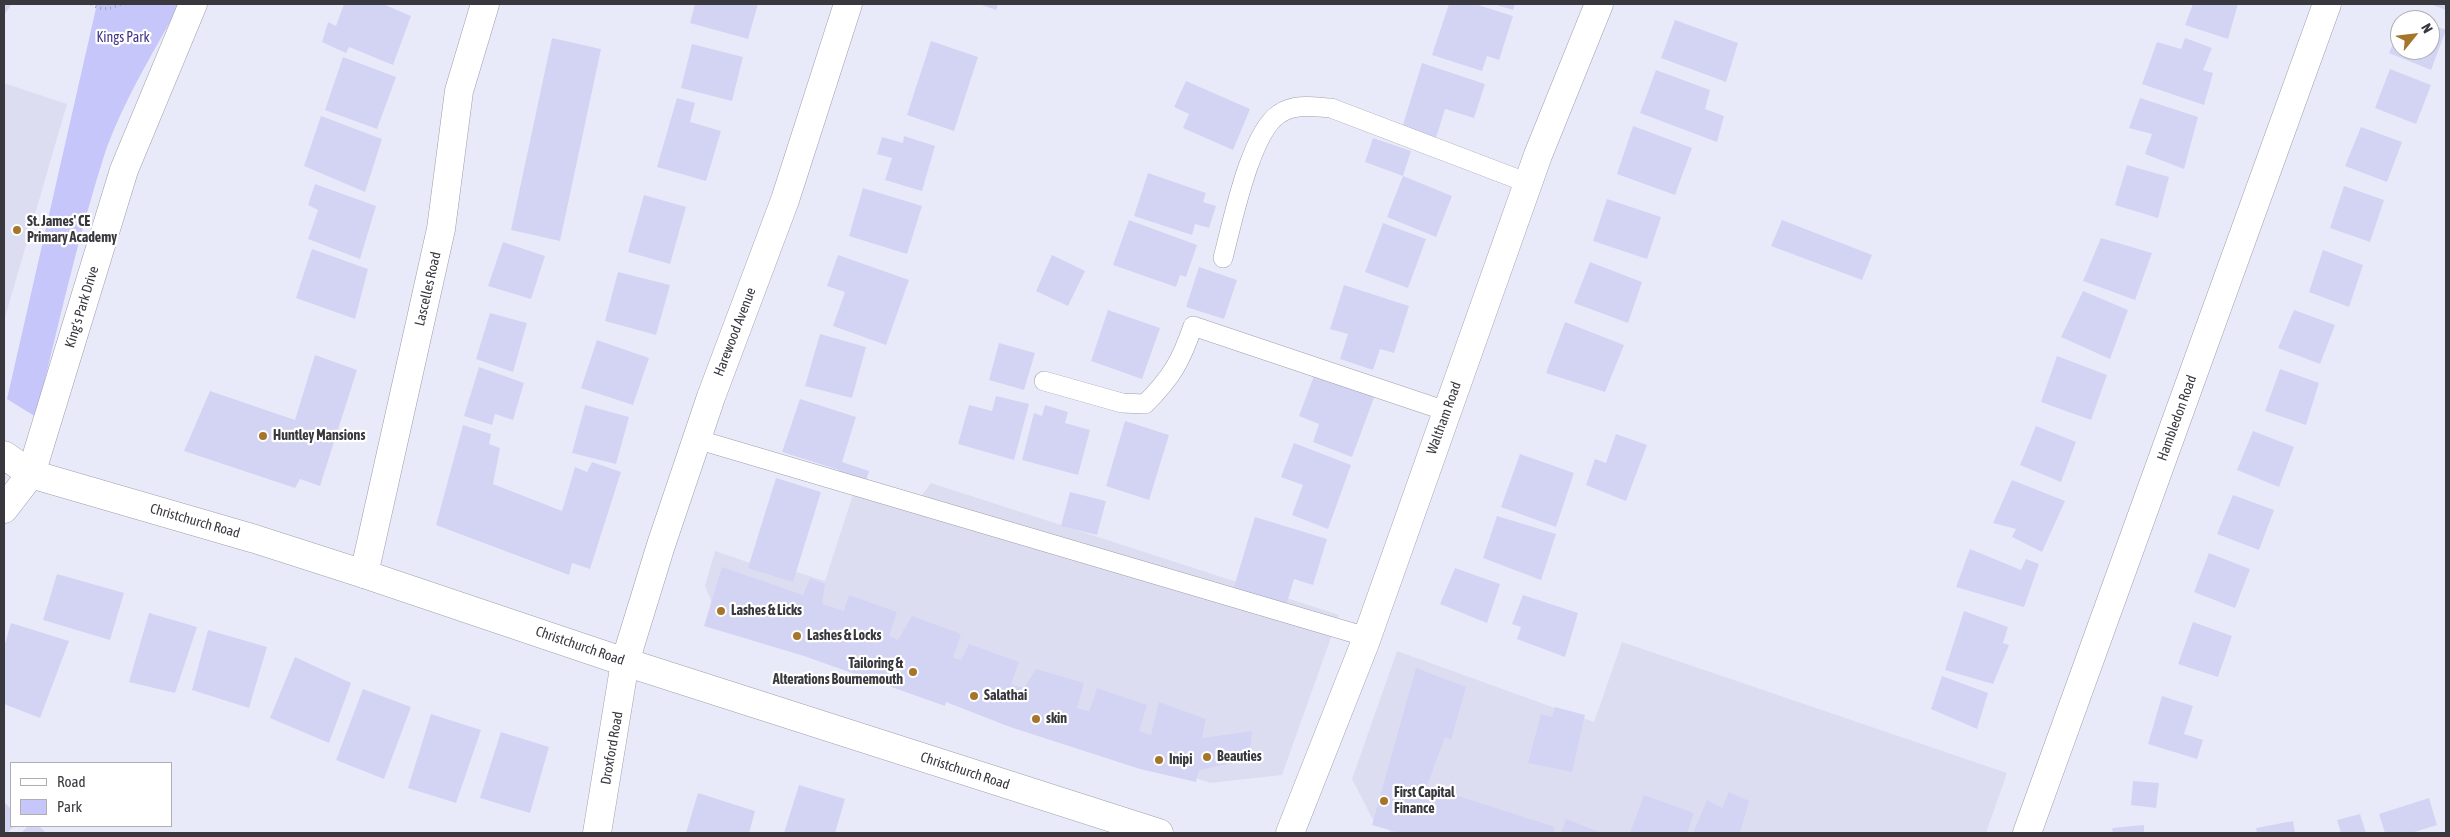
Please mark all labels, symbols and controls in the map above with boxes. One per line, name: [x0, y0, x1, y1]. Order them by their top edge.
north arrow: [2390, 10, 2440, 60]
text: N: [2418, 21, 2436, 36]
park label: Kings Park: [96, 30, 150, 46]
place label: St. James' CE Primary Academy: [27, 214, 117, 246]
marker: St. James' CE Primary Academy: [11, 224, 23, 236]
street label: Lascelles Road: [411, 250, 445, 328]
street label: King's Park Drive: [62, 264, 102, 350]
street label: Harewood Avenue: [710, 285, 760, 379]
street label: Hambledon Road: [2154, 373, 2200, 463]
street label: Waltham Road: [1423, 379, 1465, 457]
place label: Huntley Mansions: [273, 428, 365, 444]
marker: Huntley Mansions: [257, 430, 269, 442]
street label: Christchurch Road: [148, 500, 242, 542]
place label: Lashes & Licks: [731, 603, 802, 619]
marker: Lashes & Licks: [715, 605, 727, 617]
street label: Christchurch Road: [533, 623, 627, 669]
place label: Lashes & Locks: [807, 628, 881, 644]
marker: Lashes & Locks: [791, 630, 803, 642]
place label: Tailoring & Alterations Bournemouth: [773, 656, 903, 689]
marker: Tailoring & Alterations Bournemouth: [907, 666, 919, 678]
place label: Salathai: [984, 688, 1027, 704]
marker: Salathai: [968, 690, 980, 702]
street label: Droxford Road: [597, 710, 627, 786]
place label: skin: [1046, 711, 1067, 727]
marker: skin: [1030, 713, 1042, 725]
street label: Christchurch Road: [918, 749, 1012, 793]
place label: Beauties: [1217, 749, 1262, 765]
marker: Beauties: [1201, 751, 1213, 763]
place label: Inipi: [1169, 752, 1192, 768]
marker: Inipi: [1153, 754, 1165, 766]
legend: [10, 762, 172, 827]
text: Road: [57, 773, 86, 790]
place label: First Capital Finance: [1394, 785, 1455, 818]
marker: First Capital Finance: [1378, 795, 1390, 807]
text: Park: [57, 798, 82, 815]

